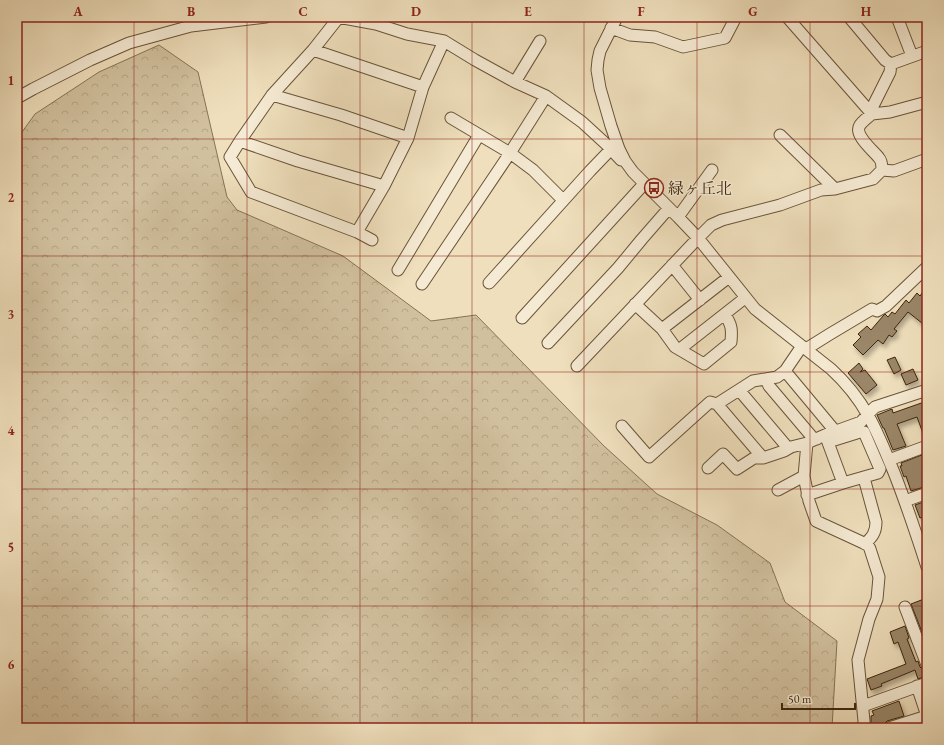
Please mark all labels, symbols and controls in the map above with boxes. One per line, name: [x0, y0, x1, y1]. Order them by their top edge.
text: A: [72, 3, 83, 20]
text: B: [187, 3, 195, 20]
text: C: [298, 3, 308, 20]
text: D: [411, 3, 421, 20]
text: E: [524, 3, 532, 20]
text: F: [637, 3, 645, 20]
text: G: [748, 3, 758, 20]
text: H: [861, 3, 872, 20]
text: 1: [8, 72, 15, 89]
bus stop icon: 緑ヶ丘北: [643, 177, 665, 199]
place label: 緑ヶ丘北: [668, 178, 732, 199]
text: 2: [8, 189, 15, 206]
text: 3: [8, 306, 15, 323]
text: 4: [8, 422, 15, 439]
text: 5: [8, 539, 14, 556]
text: 6: [8, 656, 15, 673]
scale bar: [782, 685, 855, 711]
text: 50 m: [788, 691, 812, 707]

